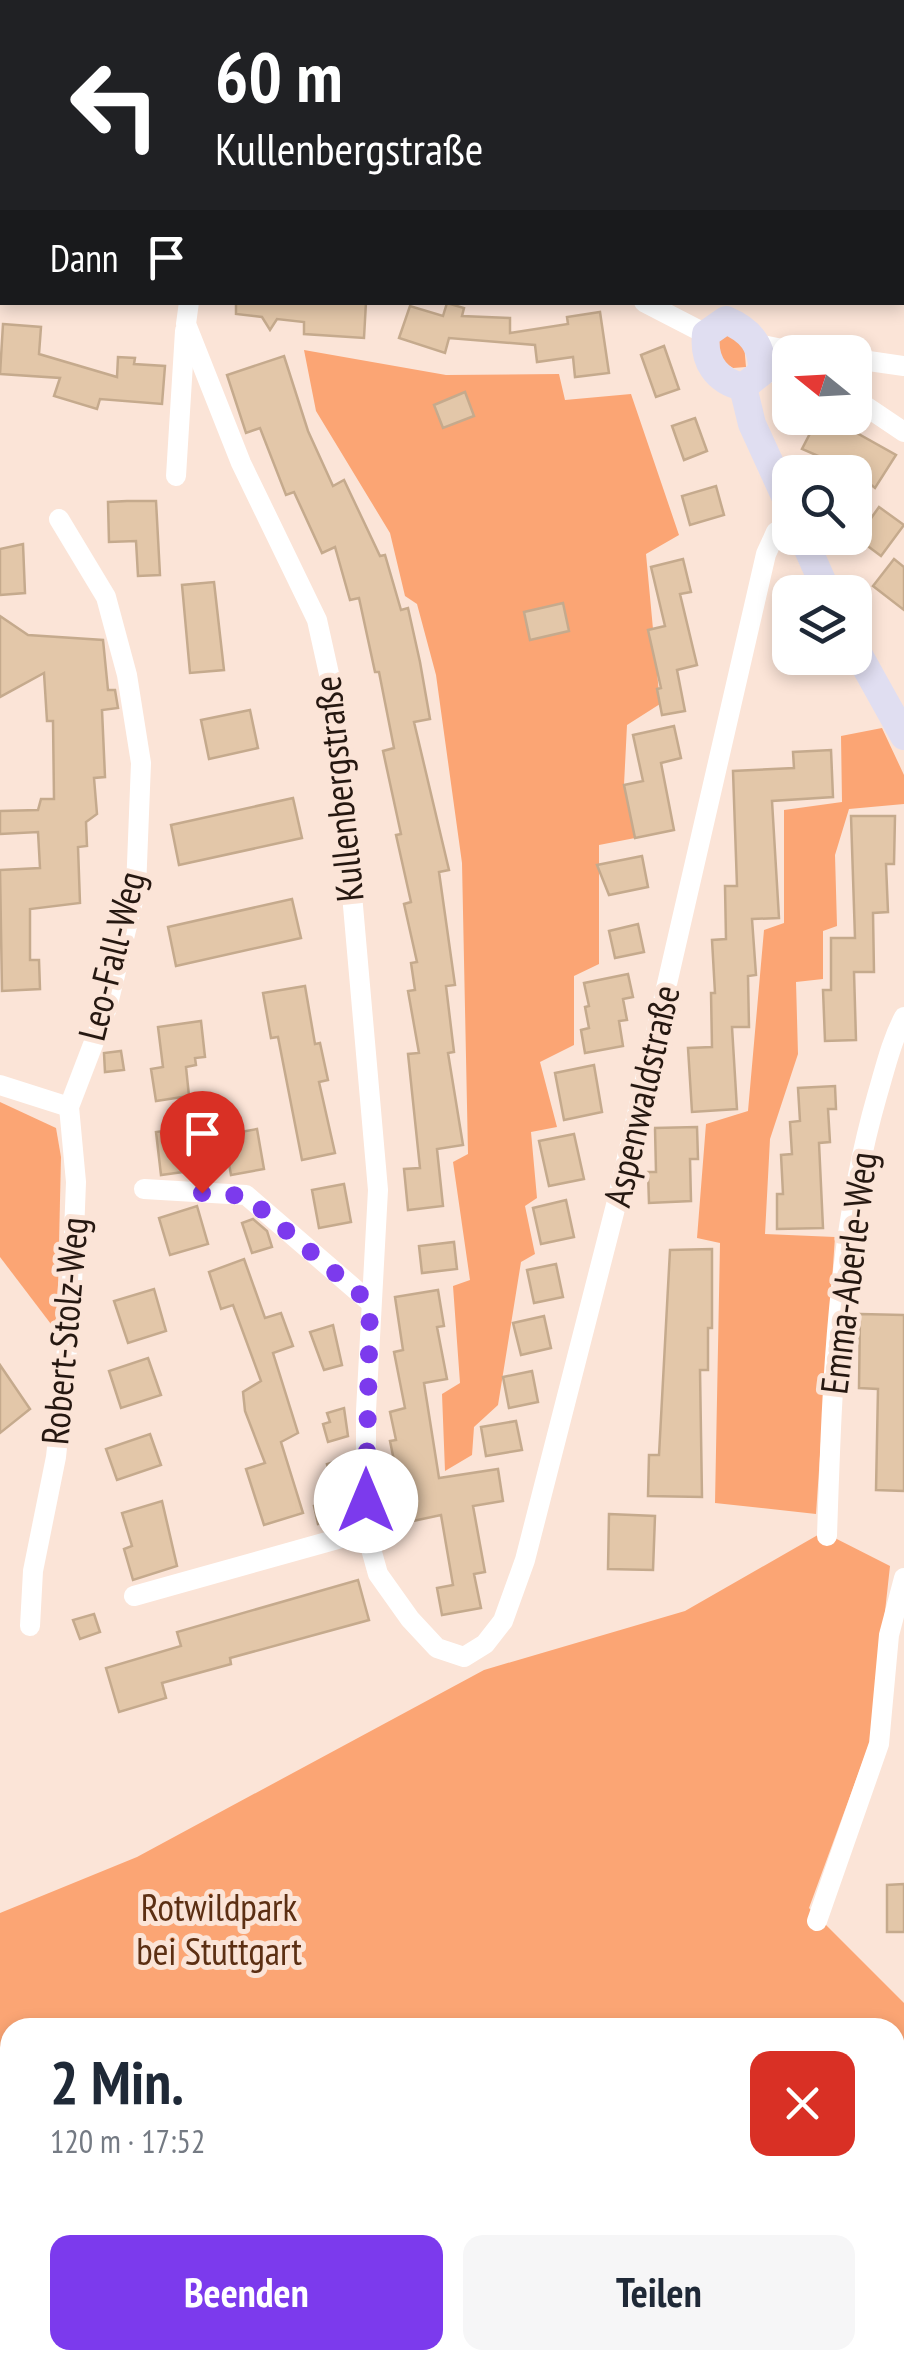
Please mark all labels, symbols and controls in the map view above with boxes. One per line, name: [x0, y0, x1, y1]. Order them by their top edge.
text: 60 m: [215, 31, 343, 121]
icon: left: [50, 40, 180, 170]
text: Kullenbergstraße: [215, 119, 483, 177]
icon: arrive: [139, 230, 194, 285]
text: Dann: [50, 233, 119, 282]
north arrow: [772, 335, 872, 435]
map controls: [772, 335, 872, 675]
button: search: [772, 455, 872, 555]
button: layers: [772, 575, 872, 675]
street label: Kullenbergstraße: [301, 674, 374, 904]
street label: Leo-Fall-Weg: [66, 866, 155, 1045]
street label: Aspenwaldstraße: [591, 980, 690, 1211]
pin: [160, 1091, 245, 1194]
icon: arrive: [175, 1106, 230, 1161]
street label: Emma-Aberle-Weg: [808, 1149, 887, 1397]
street label: Robert-Stolz-Weg: [29, 1215, 98, 1447]
position arrow: [314, 1449, 418, 1553]
park label: Rotwildpark bei Stuttgart: [136, 1882, 302, 1975]
text: 2 Min.: [50, 2043, 184, 2121]
button: close: [750, 2051, 855, 2156]
text: 120 m · 17:52: [50, 2120, 205, 2162]
button: Beenden: [50, 2235, 443, 2350]
button: Teilen: [463, 2235, 855, 2350]

